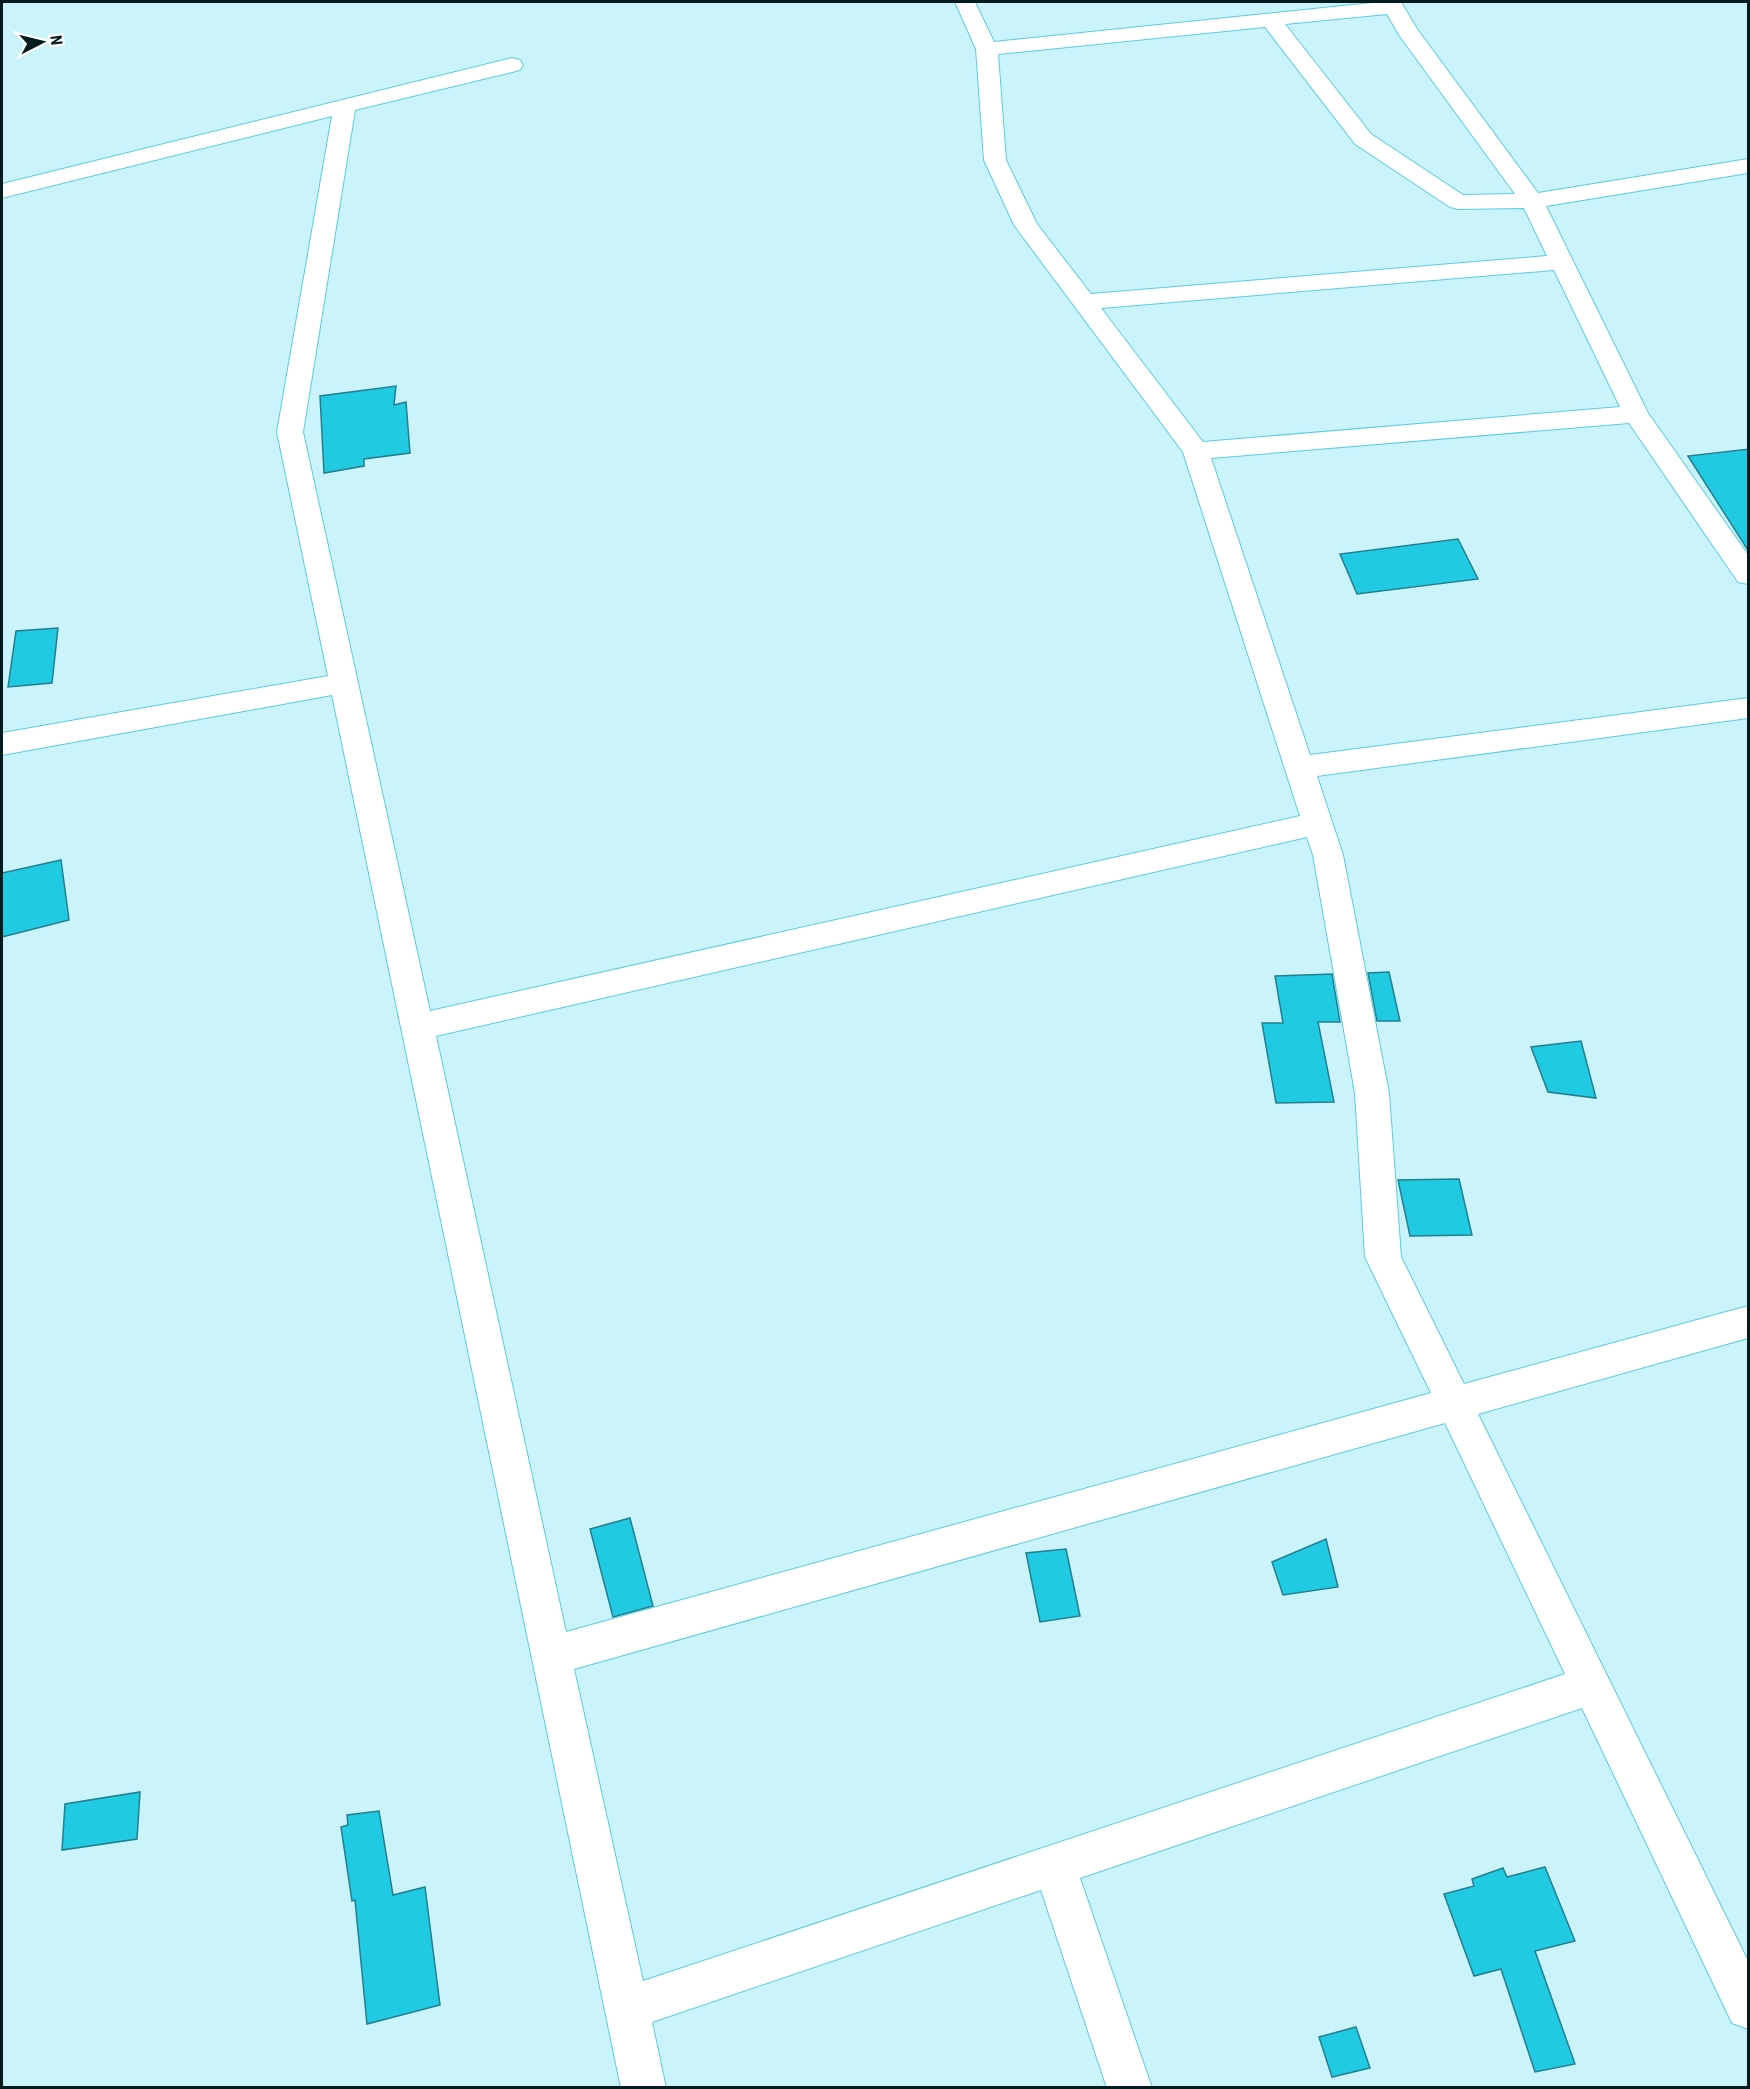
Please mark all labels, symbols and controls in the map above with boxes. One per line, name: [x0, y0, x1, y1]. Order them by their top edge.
north arrow: [12, 12, 72, 72]
text: N: [46, 34, 66, 46]

